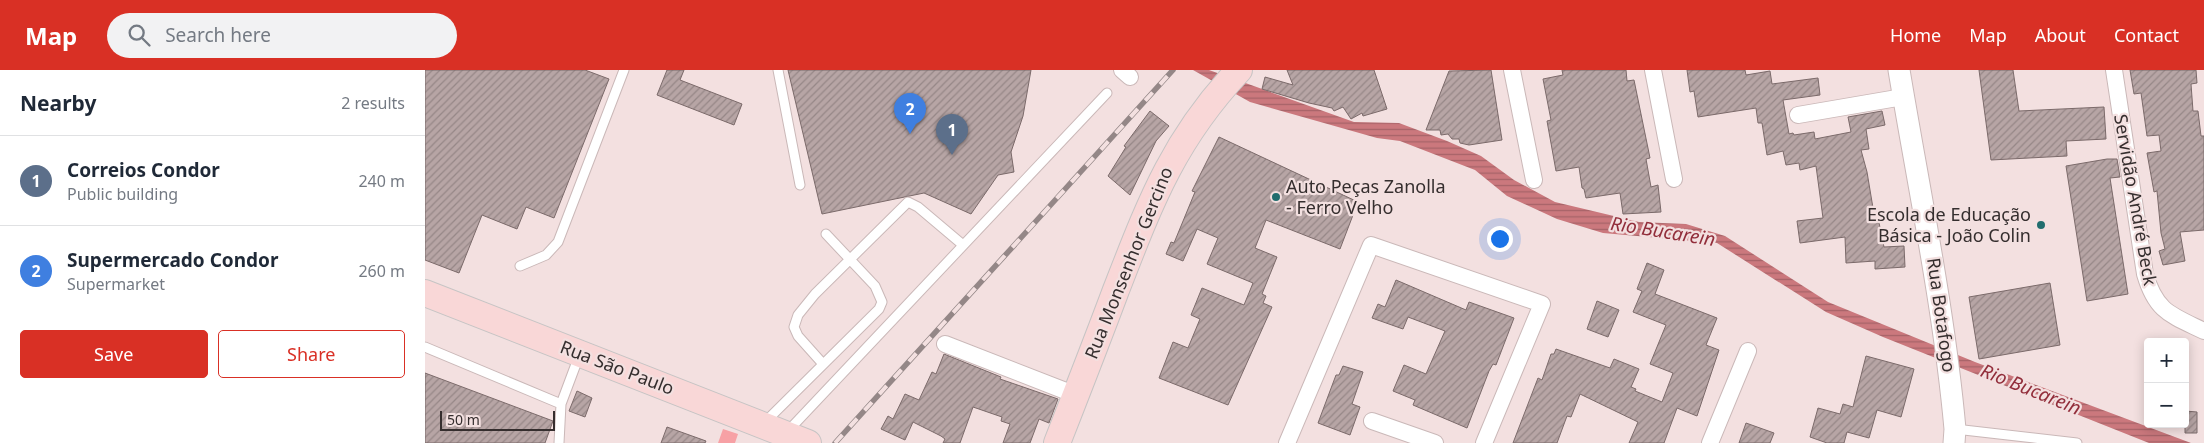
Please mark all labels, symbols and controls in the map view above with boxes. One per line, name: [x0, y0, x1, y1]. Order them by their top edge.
search box: [107, 13, 457, 58]
text: Map: [25, 19, 77, 52]
icon: search: [125, 21, 153, 49]
text: Search here: [165, 22, 271, 48]
text: Home: [1890, 23, 1941, 47]
text: Map: [1969, 23, 2007, 47]
text: About: [2035, 23, 2086, 47]
text: Contact: [2114, 23, 2179, 47]
text: Nearby: [20, 89, 96, 117]
text: 2 results: [341, 92, 405, 114]
pin: 2: [894, 93, 926, 134]
street label: Servidão André Beck: [2109, 112, 2163, 288]
pin: 1: [936, 114, 968, 155]
text: Correios Condor: [67, 157, 220, 183]
street label: Rua Monsenhor Gercino: [1079, 163, 1178, 362]
text: 1: [31, 170, 41, 192]
text: 240 m: [358, 170, 405, 192]
place label: Auto Peças Zanolla - Ferro Velho: [1286, 174, 1446, 219]
text: Public building: [67, 183, 178, 205]
marker: Auto Peças Zanolla - Ferro Velho: [1270, 191, 1282, 203]
place label: Escola de Educação Básica - João Colin: [1867, 202, 2031, 247]
water label: Rio Bucarein: [1609, 210, 1717, 252]
marker: Escola de Educação Básica - João Colin: [2035, 219, 2047, 231]
your location: [1487, 226, 1513, 252]
text: Supermercado Condor: [67, 247, 278, 273]
street label: Rua Botafogo: [1922, 256, 1962, 374]
text: 2: [31, 260, 41, 282]
text: 260 m: [358, 260, 405, 282]
text: Supermarket: [67, 273, 165, 295]
button: Save: [20, 330, 208, 378]
button: Share: [218, 330, 405, 378]
street label: Rua São Paulo: [557, 334, 678, 400]
map controls: [2144, 338, 2189, 428]
button: +: [2144, 338, 2189, 383]
water label: Rio Bucarein: [1977, 357, 2085, 421]
button: −: [2144, 383, 2189, 428]
scale bar: [440, 408, 555, 431]
text: 50 m: [447, 410, 480, 429]

